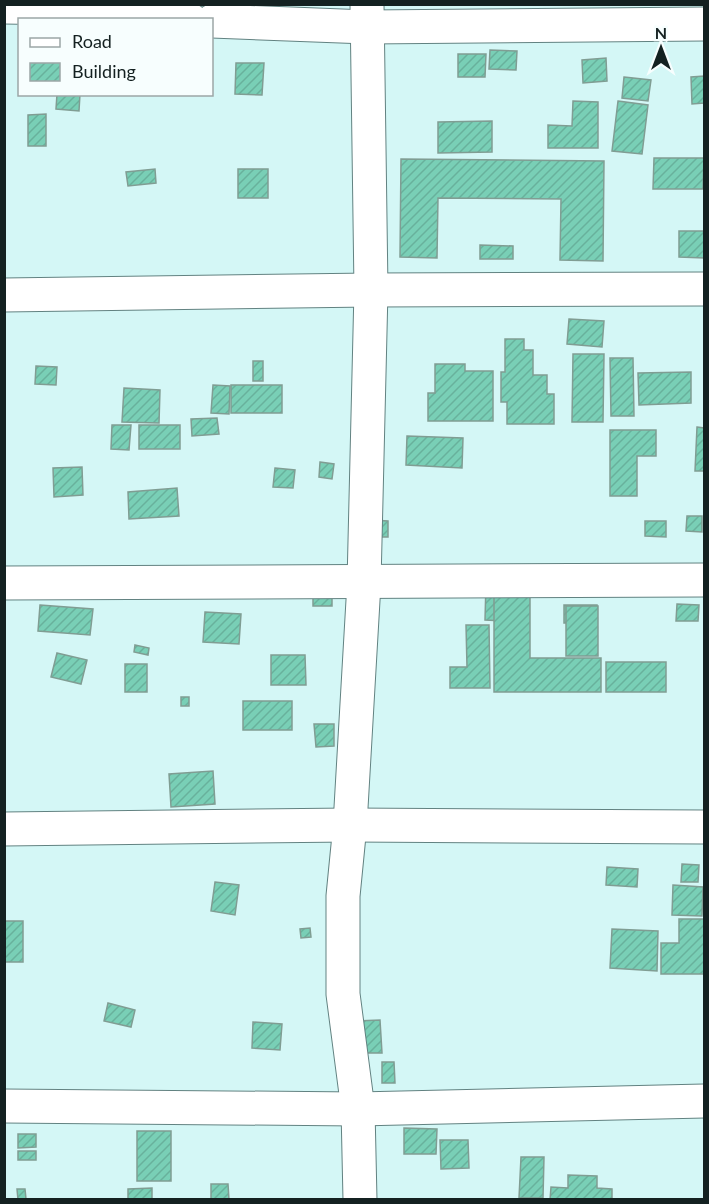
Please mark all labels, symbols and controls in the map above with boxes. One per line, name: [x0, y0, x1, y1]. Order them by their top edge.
legend: [18, 18, 213, 96]
north arrow: [631, 18, 691, 78]
text: N: [655, 23, 667, 42]
text: Road: [72, 30, 112, 52]
text: Building: [72, 60, 136, 82]

